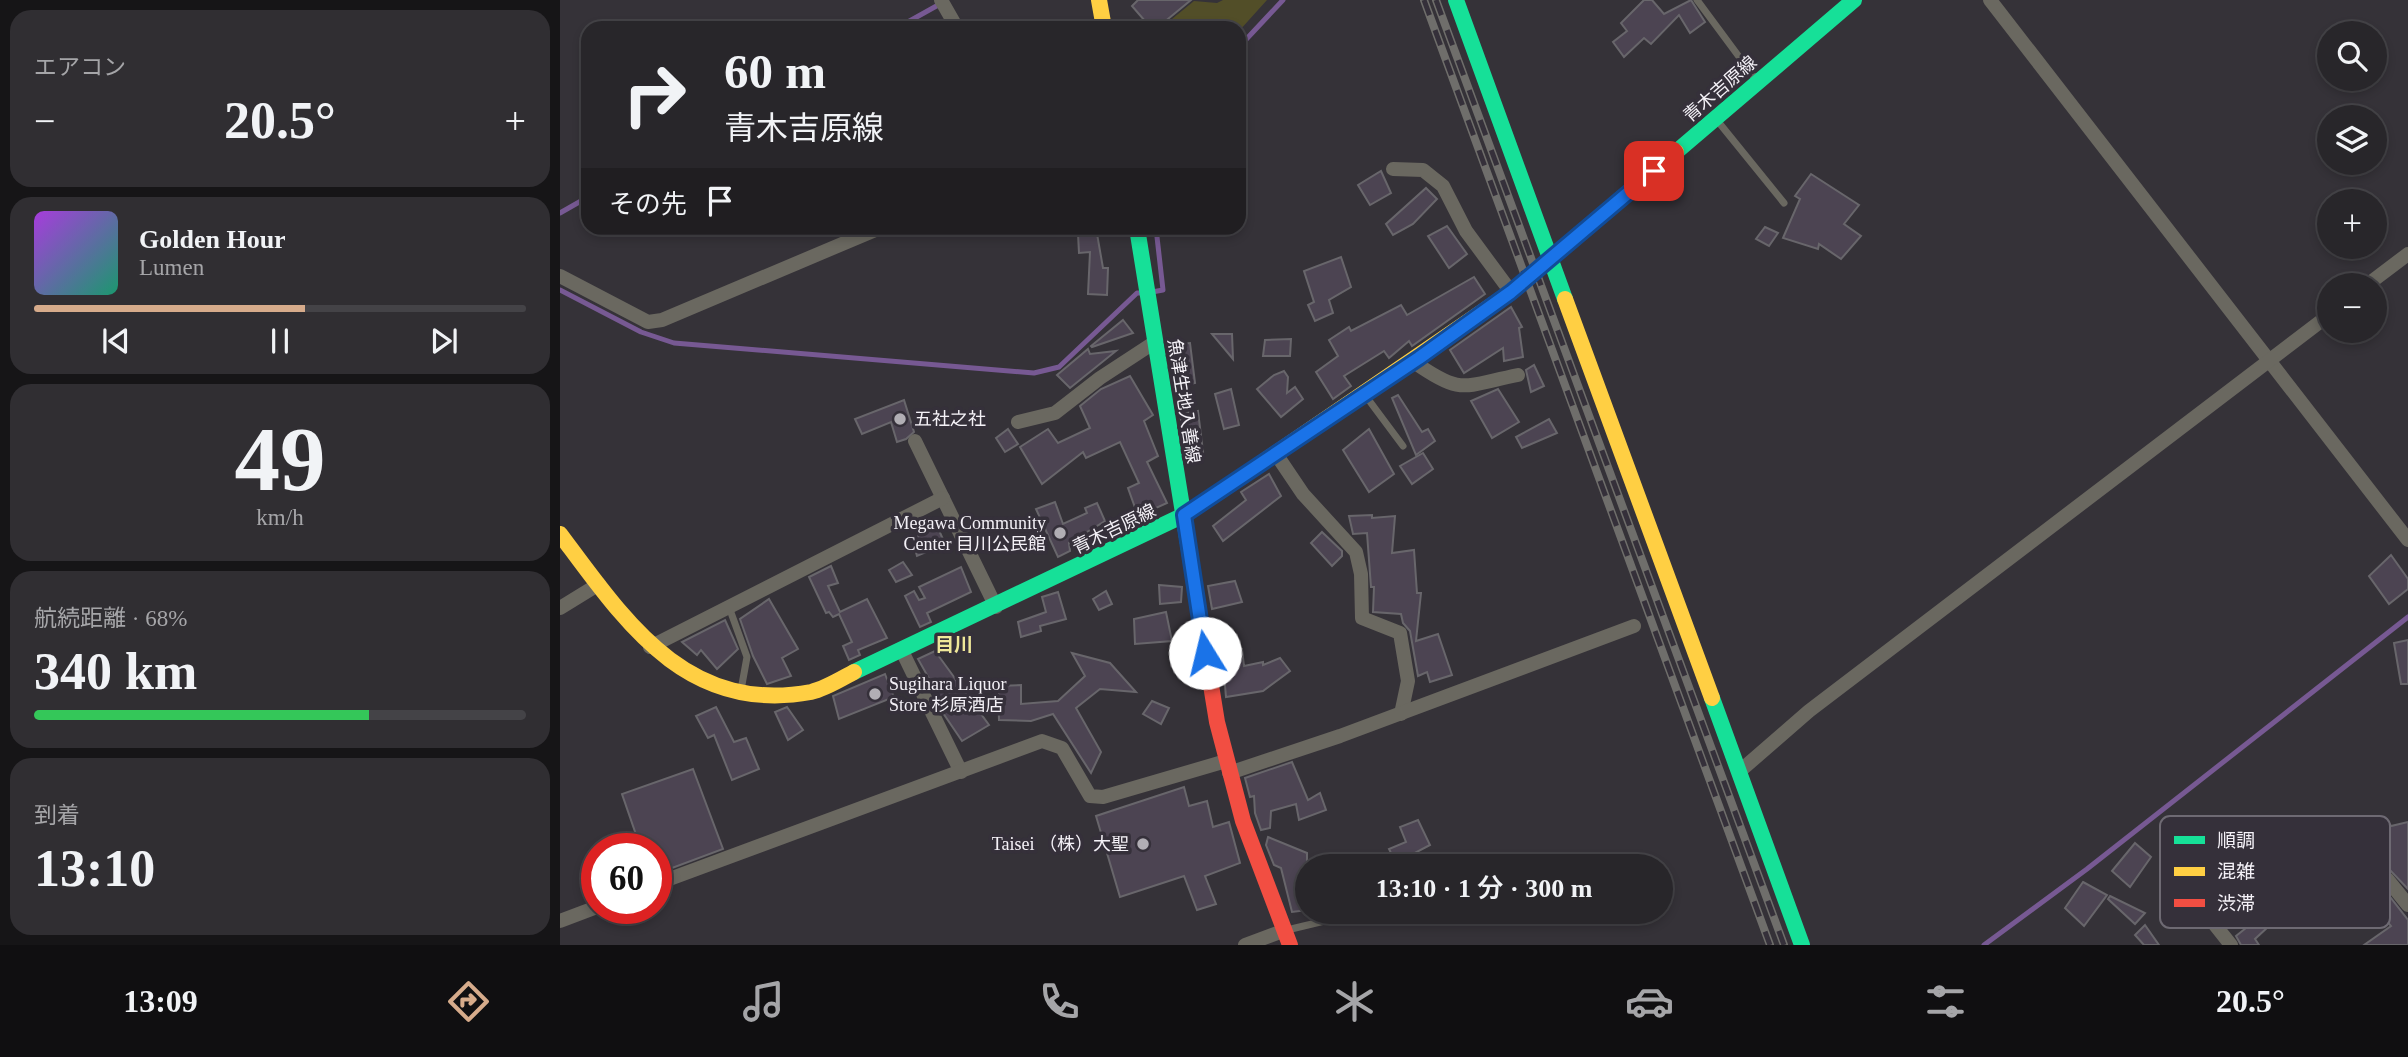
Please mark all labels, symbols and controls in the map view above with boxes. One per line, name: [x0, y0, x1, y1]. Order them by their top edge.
map controls: [2317, 21, 2387, 343]
button: search: [2317, 21, 2387, 91]
text: 60 m: [724, 44, 826, 99]
icon: right: [609, 49, 700, 140]
street label: 青木吉原線: [1679, 52, 1761, 126]
text: エアコン: [34, 55, 126, 80]
text: 20.5°: [224, 92, 336, 149]
text: −: [34, 100, 55, 142]
text: +: [505, 100, 526, 142]
button: layers: [2317, 105, 2387, 175]
text: 青木吉原線: [724, 110, 884, 146]
pin: [1624, 141, 1684, 201]
icon: arrive: [1635, 152, 1673, 190]
icon: arrive: [701, 182, 739, 220]
button: +: [2317, 189, 2387, 259]
text: その先: [609, 190, 687, 219]
text: Golden Hour: [139, 225, 286, 254]
text: Lumen: [139, 255, 204, 280]
button: −: [2317, 273, 2387, 343]
icon: previous: [97, 322, 135, 360]
icon: pause: [261, 322, 299, 360]
icon: next: [425, 322, 463, 360]
street label: 魚津生地入善線: [1164, 337, 1204, 465]
text: 49: [235, 409, 326, 510]
place label: 五社之社: [914, 409, 986, 429]
marker: 五社之社: [892, 411, 908, 427]
street label: 青木吉原線: [1069, 500, 1159, 558]
text: km/h: [256, 505, 304, 530]
place label: Megawa Community Center 目川公民館: [894, 513, 1046, 554]
marker: Megawa Community Center 目川公民館: [1052, 525, 1068, 541]
text: 航続距離 · 68%: [34, 606, 187, 631]
position arrow: [1168, 616, 1242, 690]
district label: 目川: [935, 634, 973, 655]
text: 340 km: [34, 643, 197, 700]
place label: Sugihara Liquor Store 杉原酒店: [889, 674, 1006, 715]
marker: Sugihara Liquor Store 杉原酒店: [867, 686, 883, 702]
text: 到着: [34, 803, 80, 828]
legend: [2160, 816, 2390, 928]
text: 順調: [2217, 830, 2255, 851]
speed limit sign: 60: [581, 833, 672, 924]
place label: Taisei （株）大聖: [992, 834, 1129, 854]
marker: Taisei （株）大聖: [1135, 836, 1151, 852]
text: 13:10: [34, 840, 155, 897]
text: 混雑: [2217, 861, 2255, 882]
text: 13:10 · 1 分 · 300 m: [1376, 874, 1592, 903]
text: 渋滞: [2217, 893, 2255, 914]
icon: directions: [444, 977, 493, 1026]
icon: music: [739, 977, 788, 1026]
icon: phone: [1035, 977, 1084, 1026]
icon: climate: [1330, 977, 1379, 1026]
icon: car: [1625, 977, 1674, 1026]
icon: filters: [1921, 977, 1970, 1026]
text: 13:09: [123, 983, 198, 1019]
text: 20.5°: [2216, 983, 2285, 1019]

